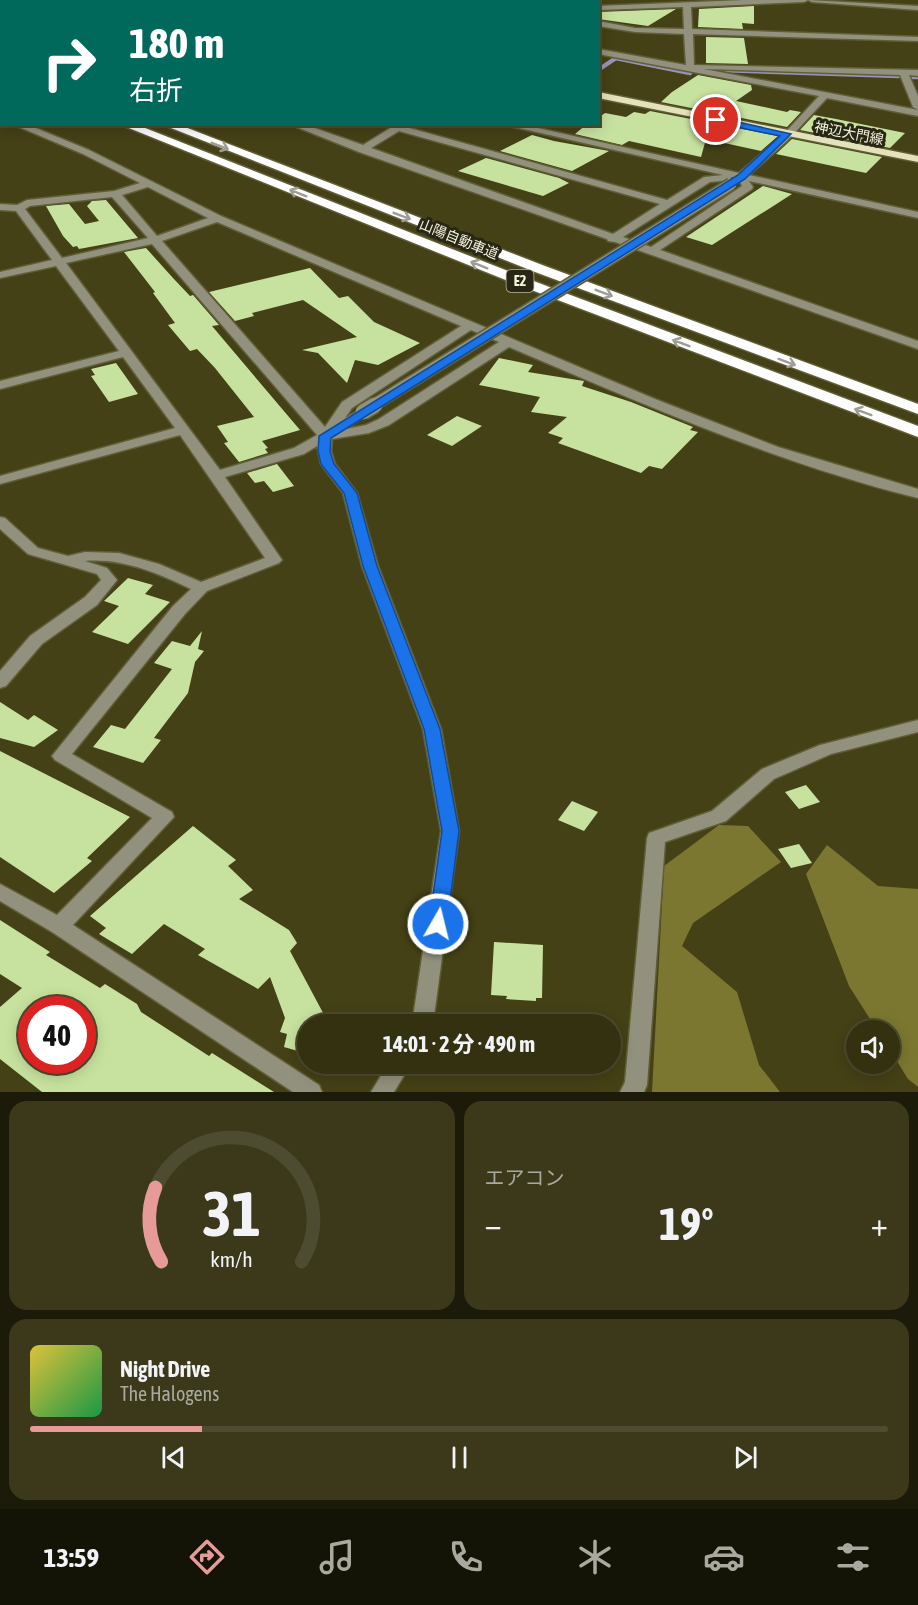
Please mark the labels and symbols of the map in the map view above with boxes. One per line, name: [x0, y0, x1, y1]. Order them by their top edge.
pin: [690, 94, 741, 145]
street label: 神辺大門線: [813, 118, 885, 148]
one-way arrow: [211, 141, 229, 152]
one-way arrow: [289, 187, 308, 198]
one-way arrow: [393, 211, 411, 222]
street label: 山陽自動車道: [417, 216, 501, 262]
one-way arrow: [470, 259, 489, 270]
road number: E2: [506, 270, 534, 292]
one-way arrow: [594, 288, 613, 299]
one-way arrow: [672, 337, 690, 348]
one-way arrow: [777, 357, 795, 368]
one-way arrow: [854, 405, 873, 416]
position arrow: [406, 892, 470, 956]
speed limit sign: 40: [18, 996, 96, 1074]

